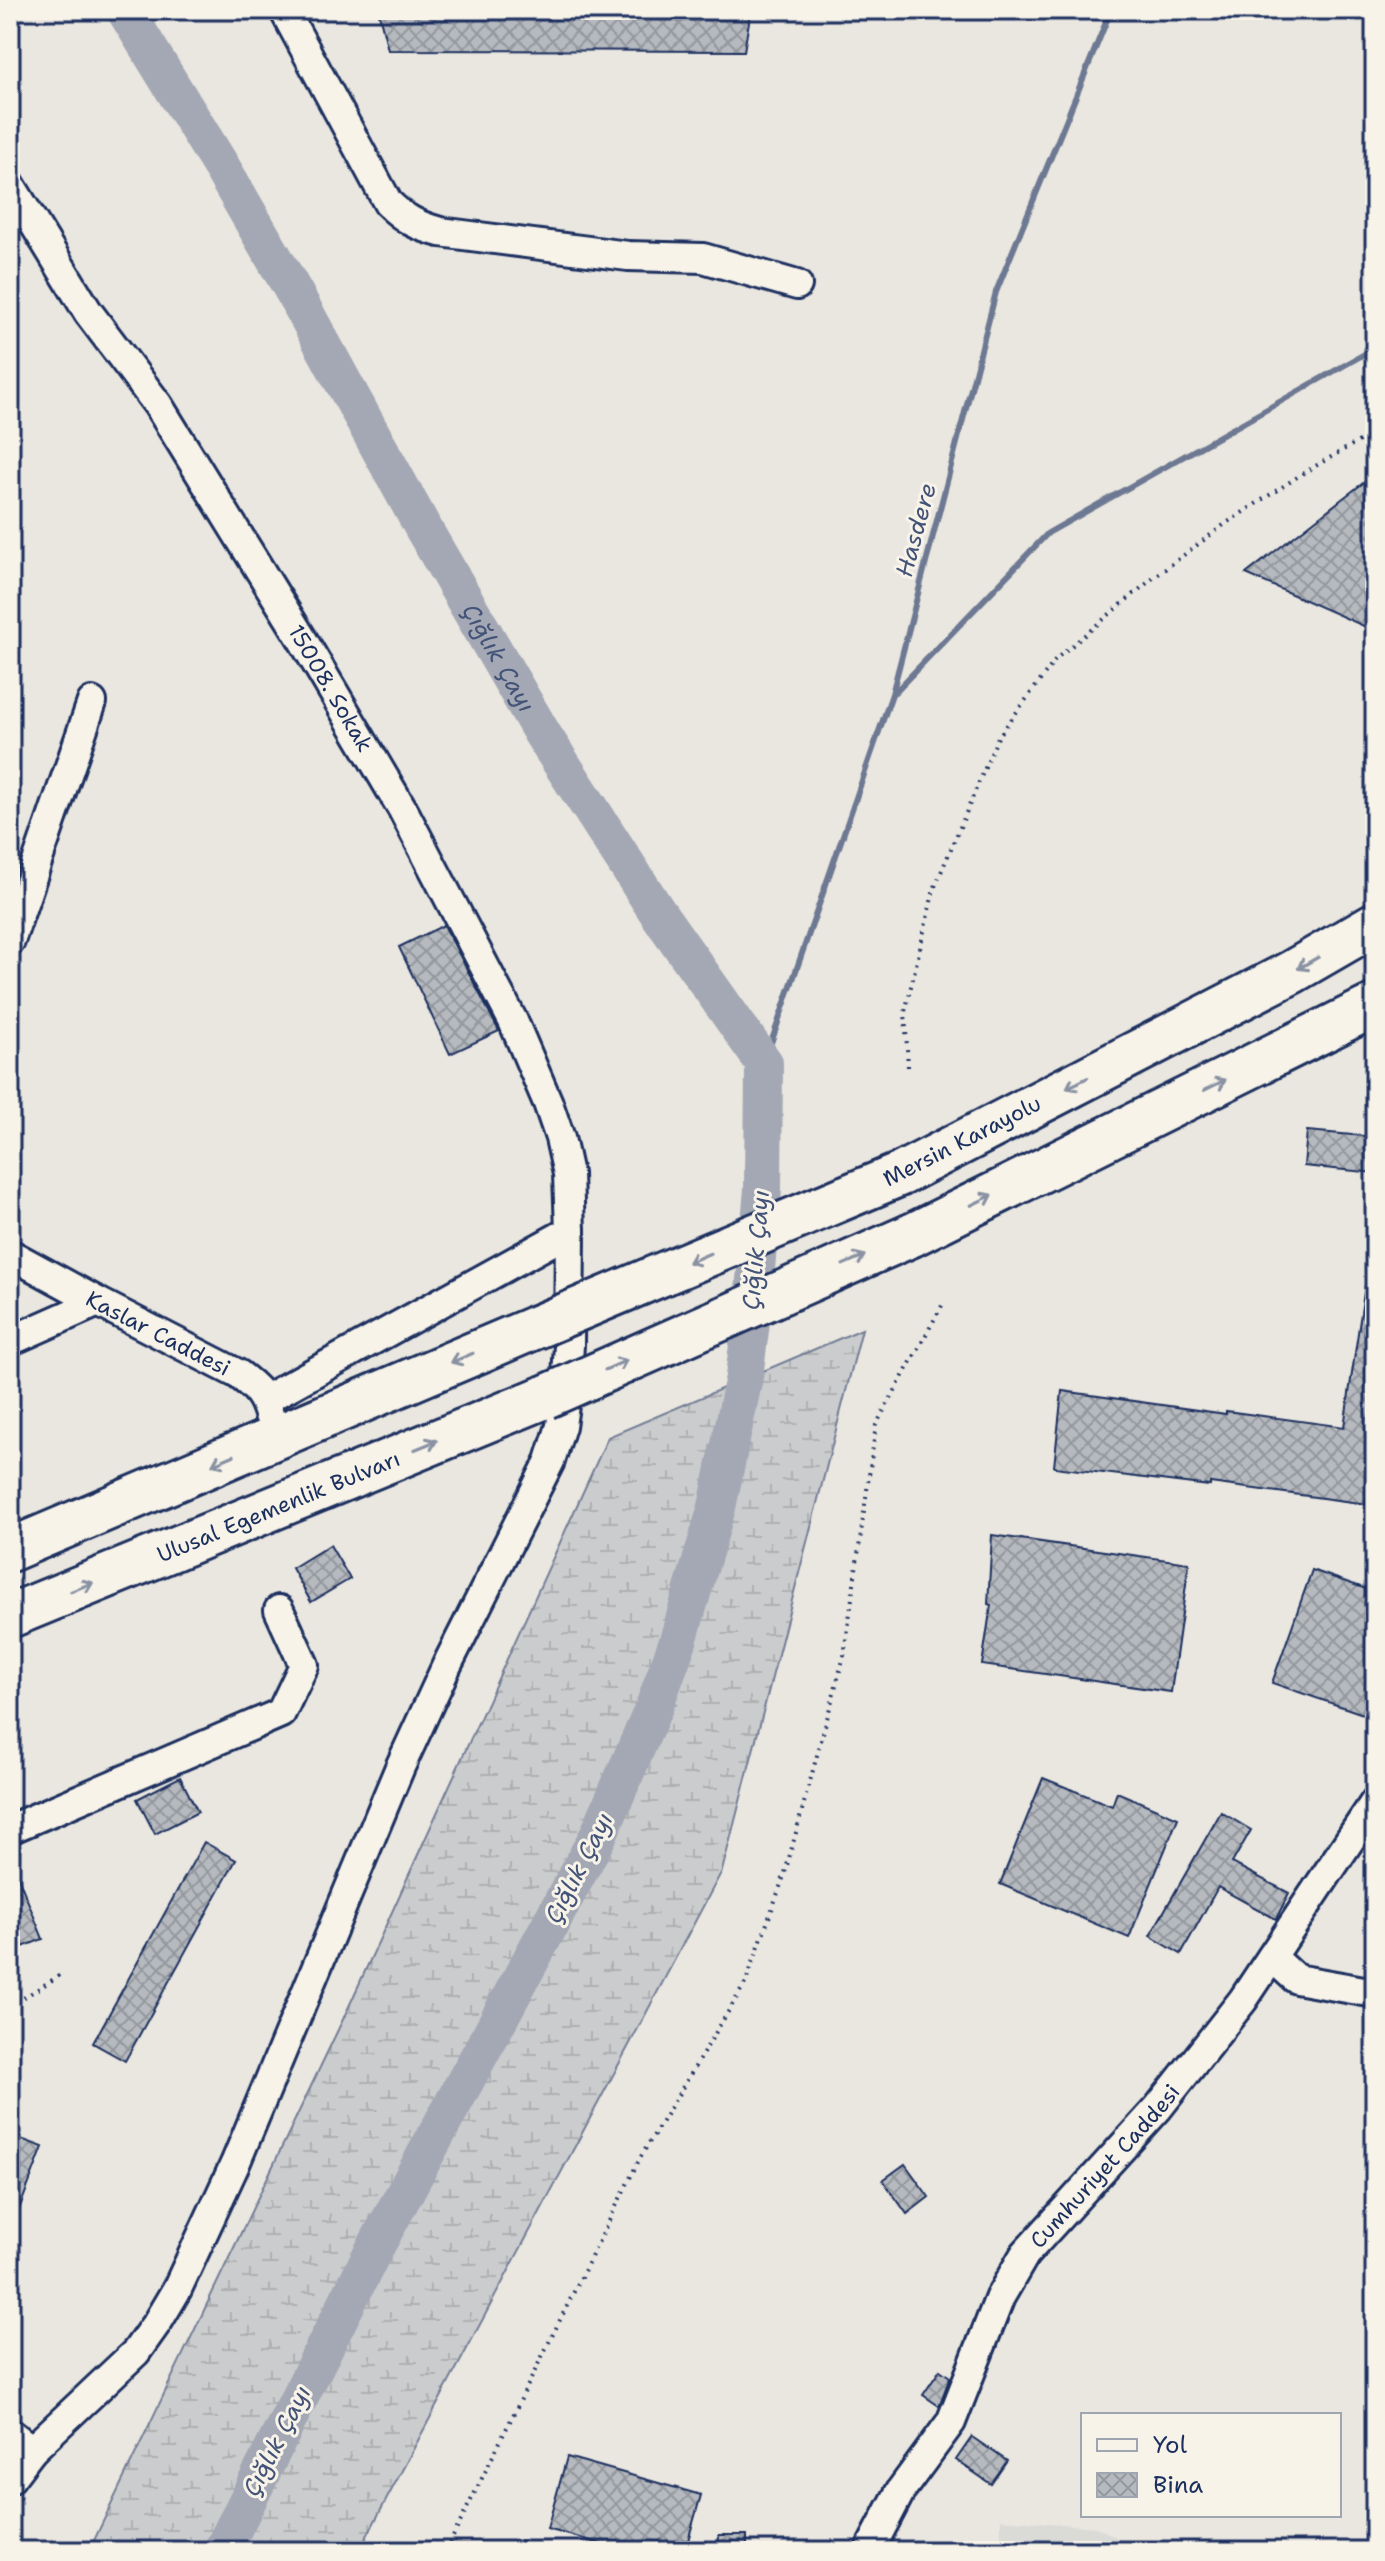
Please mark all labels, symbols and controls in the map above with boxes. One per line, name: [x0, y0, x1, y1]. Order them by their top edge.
water label: Hasdere: [888, 479, 944, 581]
water label: Çığlık Çayı: [454, 598, 542, 718]
street label: 15008. Sokak: [282, 619, 380, 757]
one-way arrow: [1297, 956, 1320, 972]
one-way arrow: [1065, 1076, 1089, 1092]
one-way arrow: [1202, 1077, 1226, 1092]
street label: Mersin Karayolu: [878, 1089, 1046, 1193]
water label: Çığlık Çayı: [735, 1189, 777, 1311]
one-way arrow: [969, 1192, 993, 1208]
one-way arrow: [688, 1252, 712, 1267]
one-way arrow: [842, 1252, 866, 1267]
street label: Kaslar Caddesi: [81, 1284, 236, 1382]
one-way arrow: [450, 1352, 475, 1367]
one-way arrow: [604, 1357, 628, 1372]
one-way arrow: [413, 1437, 438, 1452]
street label: Ulusal Egemenlik Bulvarı: [153, 1443, 404, 1569]
one-way arrow: [211, 1454, 236, 1469]
one-way arrow: [69, 1578, 94, 1593]
water label: Çığlık Çayı: [537, 1807, 621, 1929]
street label: Cumhuriyet Caddesi: [1023, 2078, 1186, 2254]
water label: Çığlık Çayı: [235, 2380, 319, 2502]
legend: [1081, 2413, 1341, 2517]
text: Yol: [1153, 2429, 1188, 2461]
text: Bina: [1153, 2469, 1203, 2501]

